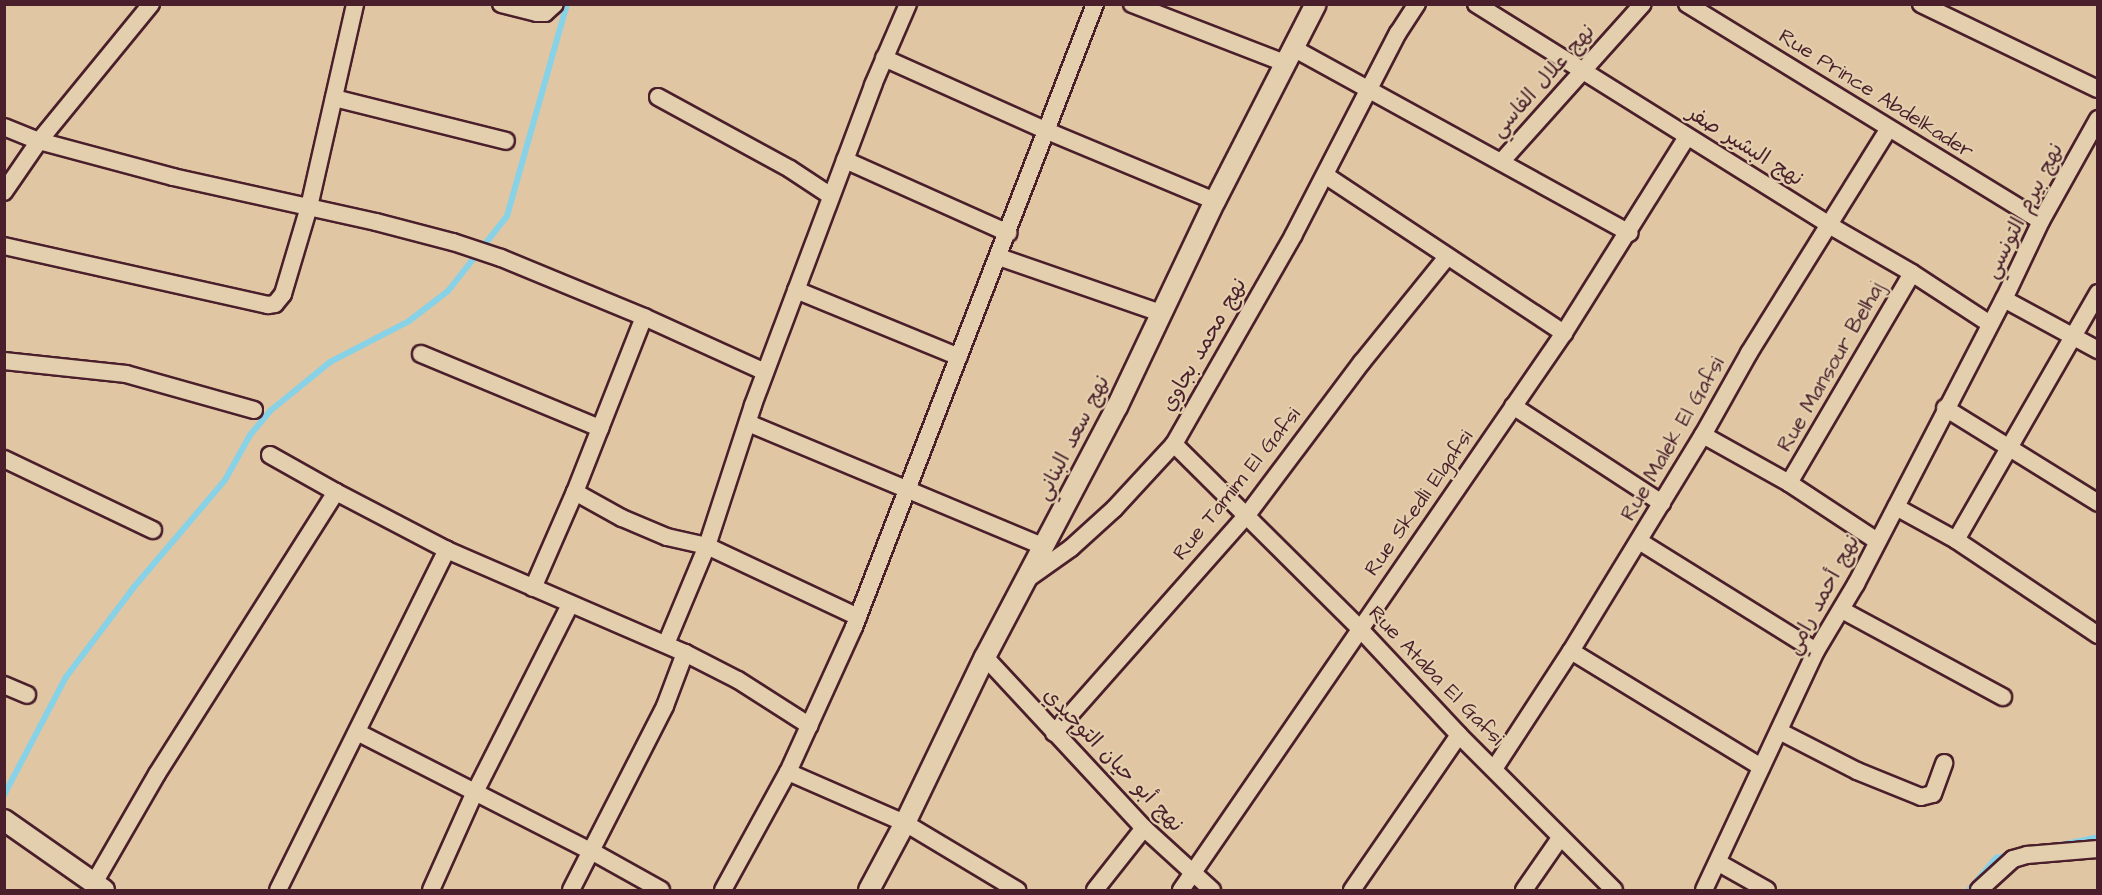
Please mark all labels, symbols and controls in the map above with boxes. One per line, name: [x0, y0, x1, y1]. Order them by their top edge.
street label: نهج علال الفاسي: [1486, 19, 1600, 143]
street label: Rue Prince Abdelkader: [1774, 24, 1978, 164]
street label: نهج البشير صفر: [1682, 100, 1808, 192]
street label: نهج بيرم التونسي: [1979, 139, 2069, 283]
street label: نهج محمد بجاوي: [1156, 274, 1252, 416]
street label: Rue Mansour Belhaj: [1772, 278, 1890, 456]
street label: Rue Malek El Gafsi: [1616, 353, 1730, 525]
street label: نهج سعد البناني: [1031, 371, 1115, 505]
street label: Rue Tamim El Gafsi: [1168, 403, 1306, 565]
street label: Rue Skedli Elgafsi: [1359, 425, 1479, 581]
street label: نهج أحمد رامي: [1781, 531, 1865, 659]
street label: Rue Ataba El Gafsi: [1363, 601, 1509, 751]
street label: نهج أبو حيان التوحيدي: [1038, 683, 1188, 837]

